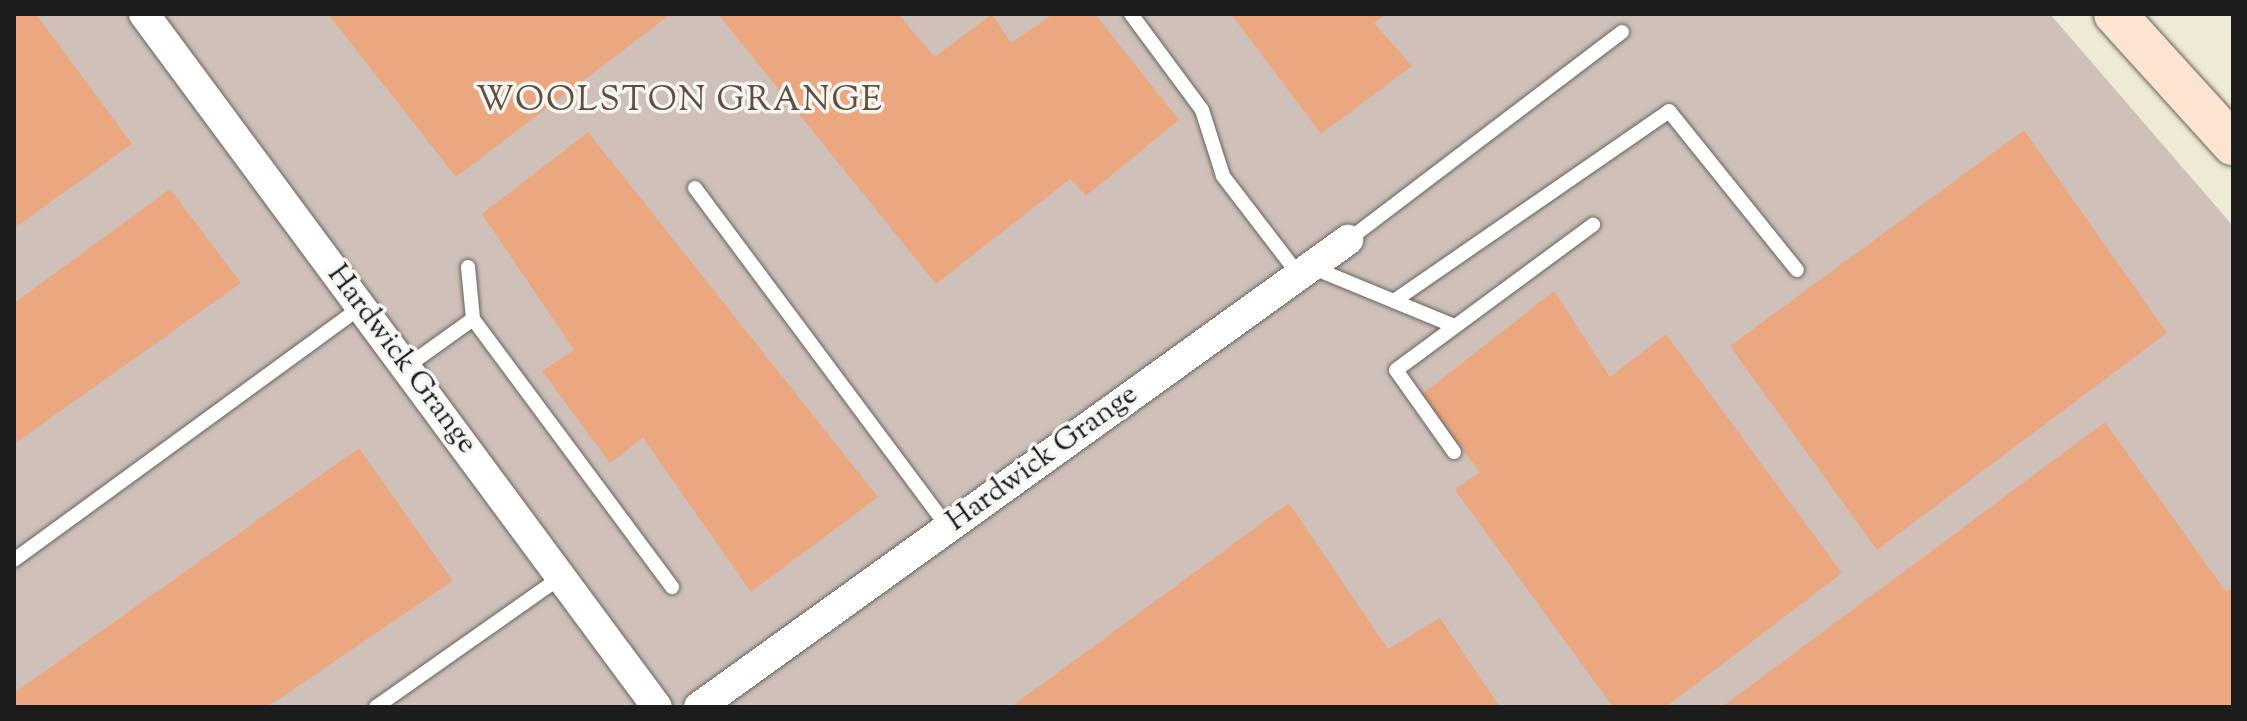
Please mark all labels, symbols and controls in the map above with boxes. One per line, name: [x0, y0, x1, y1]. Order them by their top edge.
district label: WOOLSTON GRANGE: [476, 82, 884, 122]
street label: Hardwick Grange: [318, 258, 484, 462]
street label: Hardwick Grange: [940, 378, 1146, 540]

